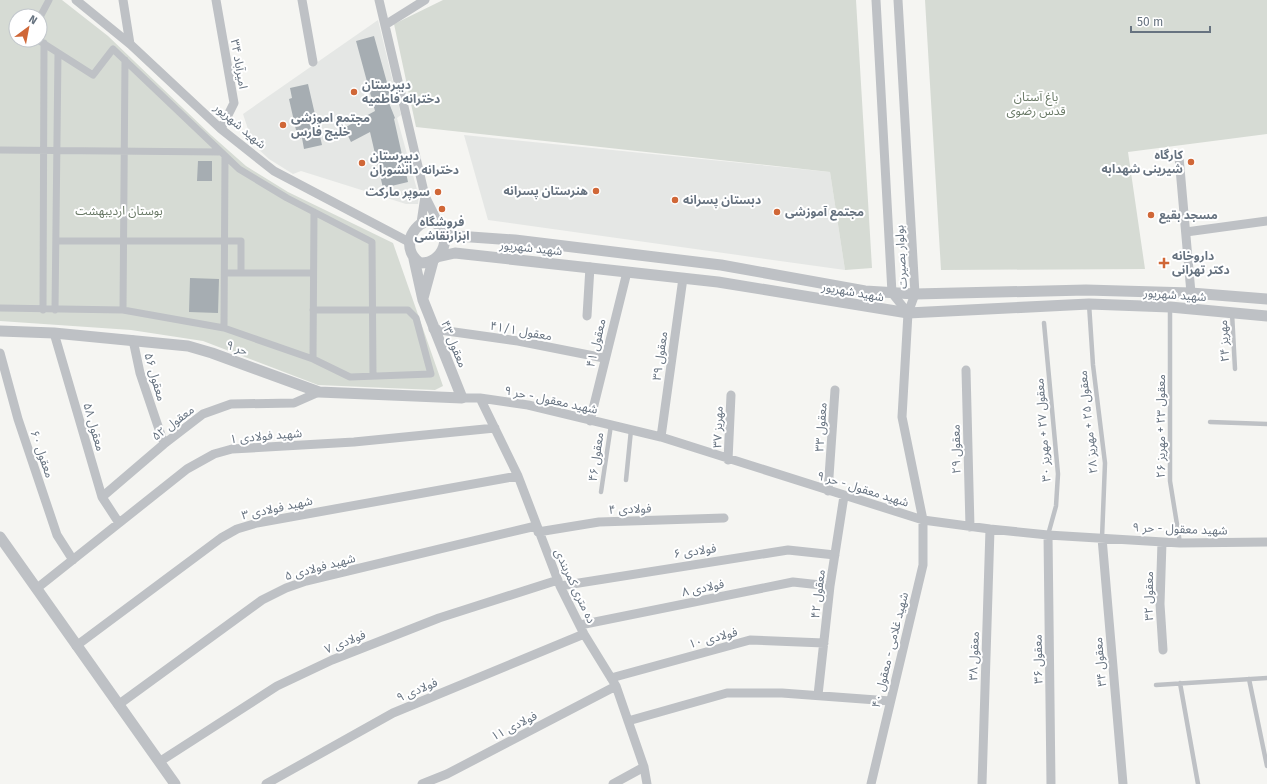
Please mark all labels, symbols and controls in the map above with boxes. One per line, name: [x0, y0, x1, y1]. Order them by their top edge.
north arrow: [8, 8, 48, 48]
scale bar: [1131, 8, 1210, 34]
text: N: [26, 12, 40, 27]
text: 50 m: [1137, 15, 1163, 29]
street label: امیرآباد ۳۴: [228, 38, 250, 90]
place label: دبیرستان دخترانه فاطمیه: [362, 78, 440, 106]
marker: دبیرستان دخترانه فاطمیه: [349, 87, 359, 97]
park label: باغ آستان قدس رضوی: [1006, 90, 1066, 118]
street label: شهید شهریور: [211, 100, 269, 152]
place label: مجتمع اموزشی خلیج فارس: [291, 111, 370, 141]
marker: مجتمع اموزشی خلیج فارس: [278, 120, 288, 130]
place label: کارگاه شیرینی شهدابه: [1101, 148, 1184, 176]
place label: دبیرستان دخترانه دانشوران: [370, 149, 459, 177]
marker: کارگاه شیرینی شهدابه: [1186, 157, 1196, 167]
marker: دبیرستان دخترانه دانشوران: [357, 158, 367, 168]
place label: هنرستان پسرانه: [503, 184, 588, 200]
place label: سوپر مارکت: [365, 185, 430, 201]
marker: هنرستان پسرانه: [591, 186, 601, 196]
marker: سوپر مارکت: [433, 187, 443, 197]
place label: دبستان پسرانه: [683, 193, 761, 209]
marker: دبستان پسرانه: [670, 195, 680, 205]
park label: بوستان اردیبهشت: [75, 204, 163, 218]
marker: فروشگاه ابزارنقاشی: [437, 204, 447, 214]
place label: مجتمع آموزشی: [785, 205, 864, 221]
marker: مجتمع آموزشی: [772, 207, 782, 217]
place label: مسجد بقیع: [1159, 208, 1218, 224]
marker: مسجد بقیع: [1146, 210, 1156, 220]
place label: فروشگاه ابزارنقاشی: [415, 215, 469, 243]
street label: بولوار بصیرت: [892, 225, 910, 289]
street label: شهید شهریور: [498, 238, 563, 258]
place label: داروخانه دکتر تهرانی: [1172, 249, 1230, 277]
marker: داروخانه دکتر تهرانی: [1159, 258, 1169, 268]
street label: شهید شهریور: [820, 279, 885, 304]
street label: شهید شهریور: [1142, 286, 1207, 304]
street label: معقول ۴۱: [583, 317, 609, 369]
street label: معقول ۴۳: [438, 318, 470, 370]
street label: معقول ۴۱/۱: [489, 319, 553, 343]
street label: مهریز ۲۴: [1216, 320, 1232, 362]
street label: معقول ۳۹: [650, 331, 670, 381]
street label: حر ۹: [224, 338, 250, 358]
street label: معقول ۵۶: [141, 351, 169, 403]
street label: معقول ۲۵ + مهریز ۲۸: [1076, 370, 1100, 474]
street label: معقول ۲۳ + مهریز ۲۶: [1154, 374, 1168, 478]
street label: معقول ۲۷ + مهریز ۳۰: [1032, 378, 1054, 482]
street label: شهید معقول - حر ۹: [503, 383, 599, 417]
street label: معقول ۵۸: [80, 401, 108, 453]
street label: معقول ۳۳: [812, 402, 830, 452]
street label: معقول ۵۲: [149, 403, 197, 443]
street label: مهریز ۳۷: [710, 406, 726, 448]
street label: معقول ۲۹: [949, 424, 963, 474]
street label: شهید فولادی ۱: [229, 426, 303, 446]
street label: معقول ۶۰: [27, 428, 57, 480]
street label: معقول ۴۶: [586, 432, 606, 482]
street label: شهید معقول - حر ۹: [815, 468, 911, 510]
street label: شهید فولادی ۳: [240, 494, 314, 522]
street label: فولادی ۴: [608, 501, 652, 517]
street label: شهید معقول - حر ۹: [1132, 520, 1228, 538]
street label: فولادی ۶: [673, 541, 717, 561]
street label: ده متری کمربندی: [552, 546, 599, 626]
street label: شهید فولادی ۵: [283, 551, 357, 583]
street label: معقول ۴۲: [808, 569, 828, 619]
street label: معقول ۳۲: [1142, 571, 1156, 621]
street label: فولادی ۸: [681, 577, 725, 599]
street label: شهید غلامی - معقول ۴۰: [869, 591, 911, 709]
street label: فولادی ۱۰: [687, 625, 739, 651]
street label: فولادی ۷: [322, 627, 368, 657]
street label: معقول ۳۸: [966, 631, 982, 681]
street label: معقول ۳۶: [1031, 634, 1045, 684]
street label: معقول ۳۴: [1091, 637, 1109, 687]
street label: فولادی ۹: [395, 675, 439, 705]
street label: فولادی ۱۱: [489, 708, 539, 744]

